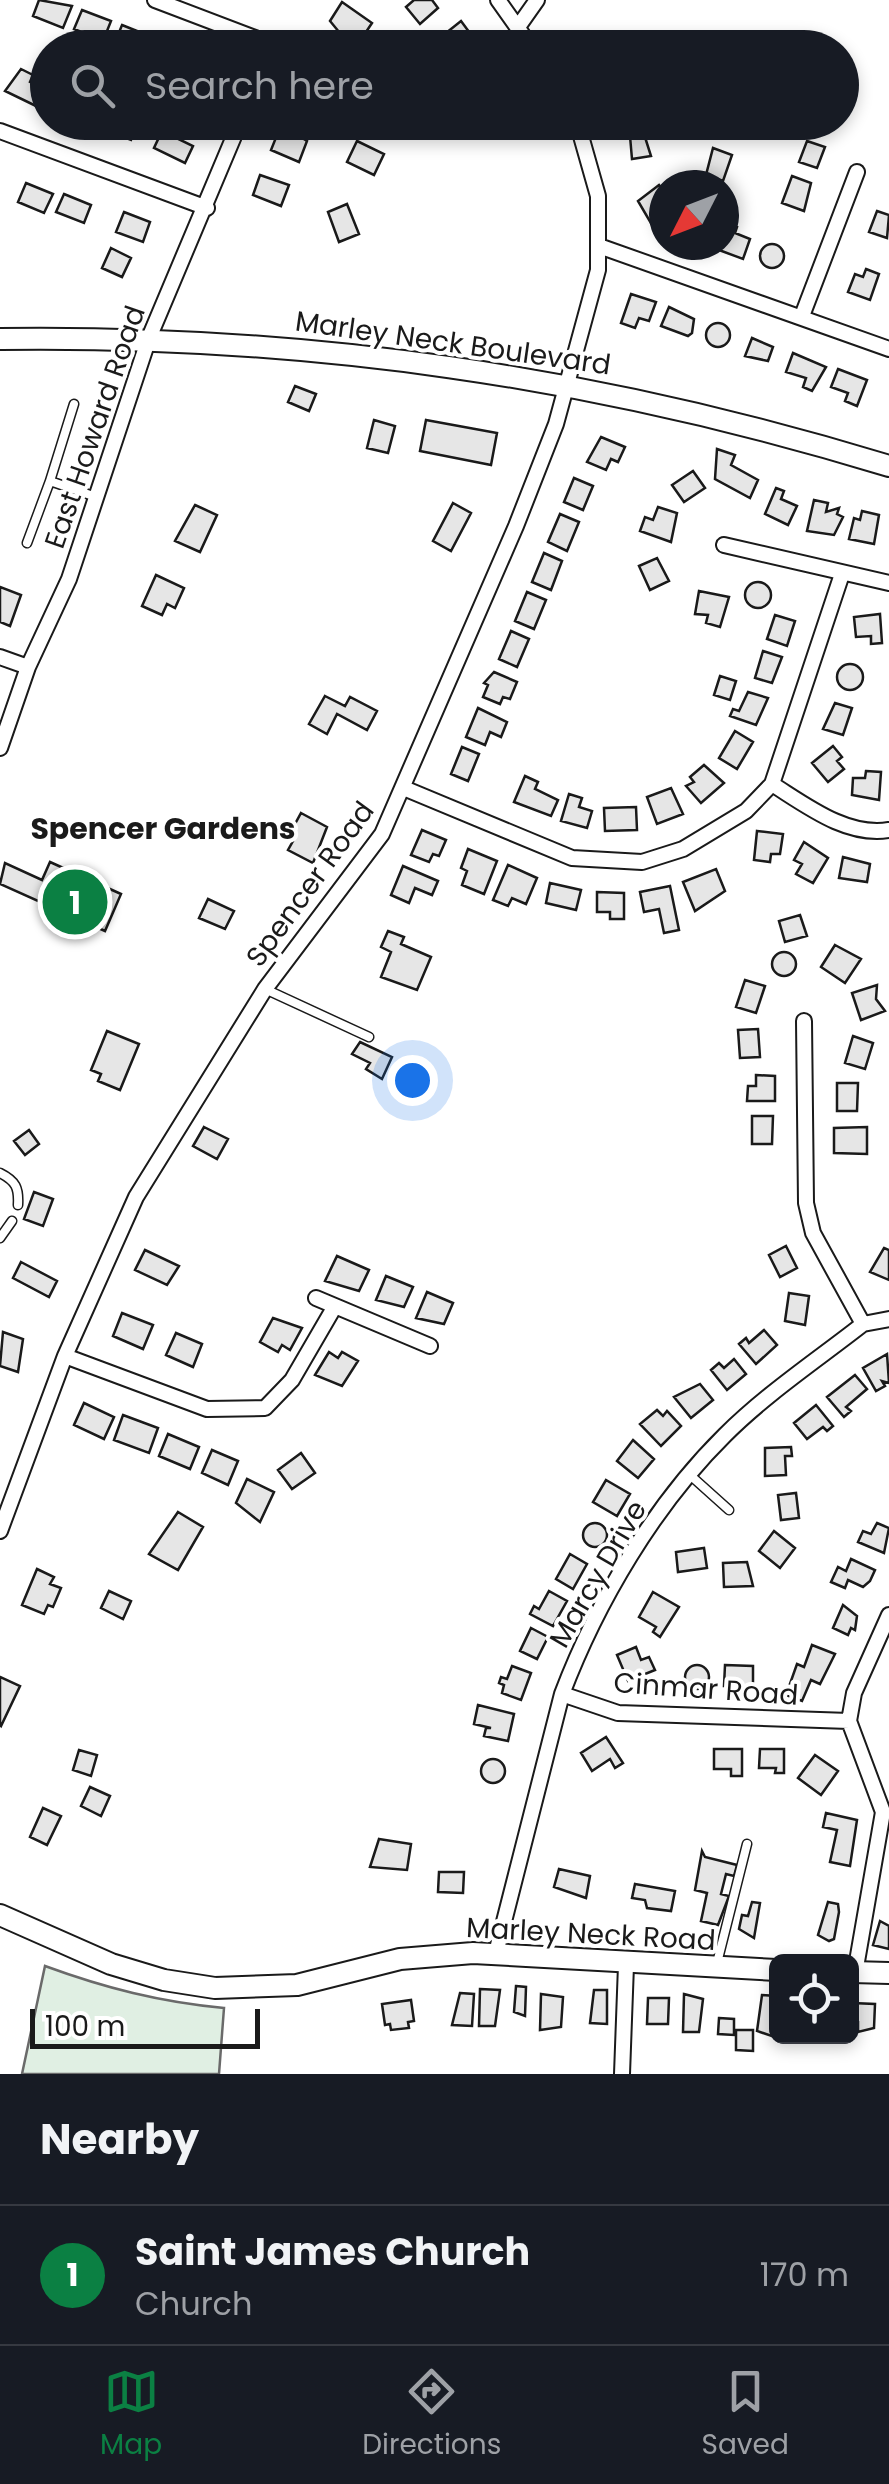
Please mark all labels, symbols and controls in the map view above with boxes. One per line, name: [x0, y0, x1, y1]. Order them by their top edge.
search box: [30, 30, 859, 140]
icon: search: [65, 58, 120, 113]
text: Search here: [145, 59, 374, 112]
north arrow: [649, 170, 739, 260]
street label: East Howard Road: [35, 300, 155, 554]
street label: Marley Neck Boulevard: [293, 302, 613, 384]
street label: Spencer Road: [237, 793, 383, 975]
district label: Spencer Gardens: [30, 807, 296, 850]
pin: 1: [42, 864, 108, 940]
your location: [387, 1055, 438, 1106]
street label: Marcy Drive: [540, 1493, 656, 1655]
street label: Cinmar Road: [612, 1663, 800, 1715]
street label: Marley Neck Road: [465, 1908, 717, 1960]
map controls: [769, 1954, 859, 2044]
button: locate: [769, 1954, 859, 2044]
scale bar: [30, 2004, 260, 2048]
text: 100 m: [45, 2007, 125, 2046]
text: Nearby: [40, 2110, 199, 2169]
text: Saint James Church: [135, 2225, 530, 2278]
text: 1: [66, 2252, 79, 2297]
text: 170 m: [760, 2252, 849, 2297]
text: Church: [135, 2281, 253, 2326]
tab: Map: [100, 2364, 162, 2466]
tab: Directions: [362, 2364, 501, 2466]
tab: Saved: [702, 2364, 789, 2466]

